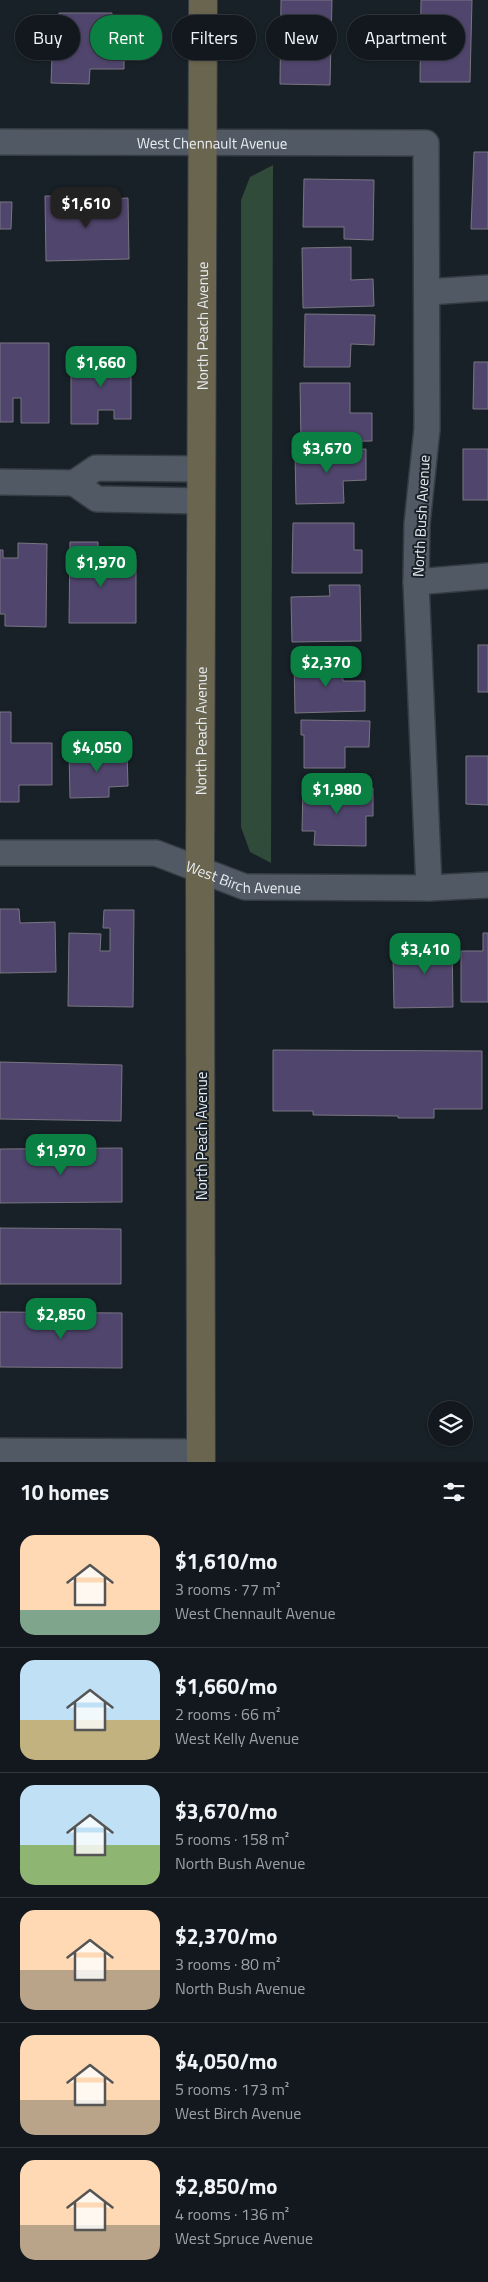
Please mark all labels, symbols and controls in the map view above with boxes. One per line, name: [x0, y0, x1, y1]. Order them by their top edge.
chip: Buy: [15, 15, 80, 60]
chip: Rent: [90, 15, 162, 60]
chip: Filters: [172, 15, 256, 60]
chip: New: [266, 15, 337, 60]
chip: Apartment: [347, 15, 465, 60]
street label: West Chennault Avenue: [137, 131, 287, 154]
pin: $1,610: [45, 186, 127, 229]
text: $1,610: [61, 191, 111, 215]
street label: North Peach Avenue: [190, 262, 214, 390]
pin: $1,660: [60, 346, 142, 388]
text: $1,660: [76, 350, 126, 374]
pin: $3,670: [286, 432, 368, 474]
text: $3,670: [302, 436, 352, 460]
street label: North Bush Avenue: [406, 454, 436, 578]
pin: $1,970: [60, 546, 142, 588]
text: $1,970: [76, 550, 126, 574]
pin: $2,370: [285, 646, 367, 688]
text: $2,370: [301, 650, 351, 674]
street label: North Peach Avenue: [189, 667, 212, 795]
pin: $4,050: [56, 730, 138, 773]
text: $4,050: [72, 735, 122, 759]
pin: $1,980: [296, 772, 378, 815]
text: $1,980: [312, 777, 362, 801]
street label: West Birch Avenue: [182, 854, 301, 899]
pin: $3,410: [384, 932, 466, 975]
text: $3,410: [400, 937, 450, 961]
street label: North Peach Avenue: [190, 1072, 213, 1200]
pin: $1,970: [20, 1134, 102, 1176]
text: $1,970: [36, 1138, 86, 1162]
pin: $2,850: [20, 1298, 102, 1340]
text: $2,850: [36, 1302, 86, 1326]
map controls: [428, 1401, 473, 1446]
button: layers: [428, 1401, 473, 1446]
text: 10 homes: [20, 1476, 109, 1508]
icon: filters: [440, 1478, 468, 1506]
text: $1,610/mo: [175, 1545, 277, 1577]
icon: home: [60, 1555, 120, 1615]
text: 3 rooms · 77 m²: [175, 1577, 280, 1601]
text: West Chennault Avenue: [175, 1601, 335, 1625]
text: $1,660/mo: [175, 1670, 277, 1702]
icon: home: [60, 1680, 120, 1740]
text: 2 rooms · 66 m²: [175, 1702, 280, 1726]
text: West Kelly Avenue: [175, 1726, 299, 1750]
text: $3,670/mo: [175, 1795, 277, 1827]
icon: home: [60, 1805, 120, 1865]
text: 5 rooms · 158 m²: [175, 1827, 289, 1851]
text: North Bush Avenue: [175, 1851, 305, 1875]
text: $2,370/mo: [175, 1920, 277, 1952]
icon: home: [60, 1930, 120, 1990]
text: 3 rooms · 80 m²: [175, 1952, 280, 1976]
text: North Bush Avenue: [175, 1976, 305, 2000]
text: $4,050/mo: [175, 2045, 277, 2077]
icon: home: [60, 2055, 120, 2115]
text: 5 rooms · 173 m²: [175, 2077, 289, 2101]
text: West Birch Avenue: [175, 2101, 301, 2125]
text: $2,850/mo: [175, 2170, 277, 2202]
icon: home: [60, 2180, 120, 2240]
text: 4 rooms · 136 m²: [175, 2202, 289, 2226]
text: West Spruce Avenue: [175, 2226, 313, 2250]

